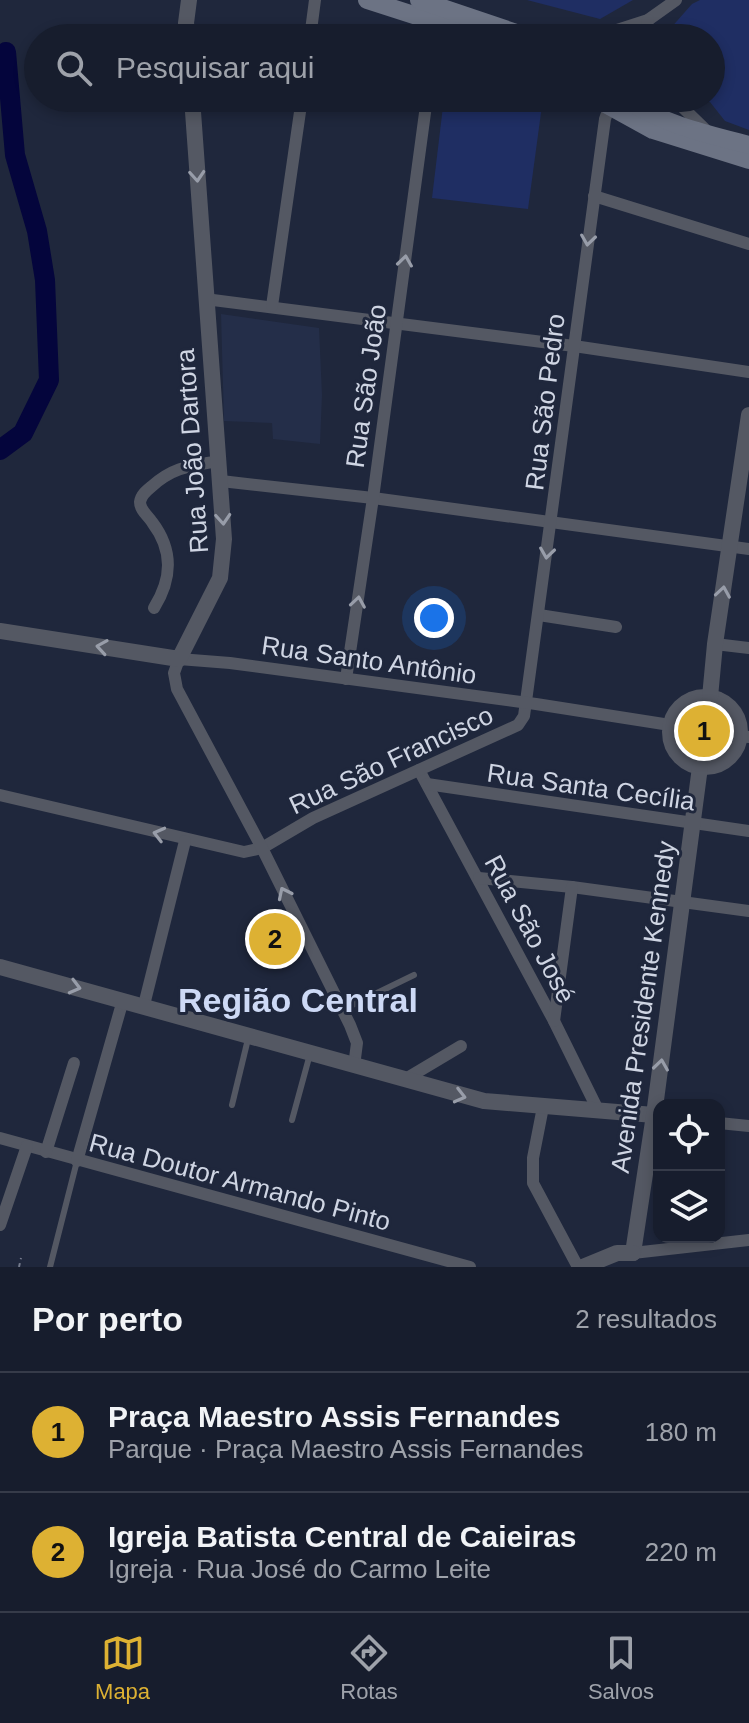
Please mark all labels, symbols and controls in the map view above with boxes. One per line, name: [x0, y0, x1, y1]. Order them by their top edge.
search box: [24, 24, 725, 112]
icon: search: [52, 46, 96, 90]
text: Pesquisar aqui: [116, 51, 314, 84]
one-way arrow: [188, 170, 205, 183]
one-way arrow: [580, 233, 597, 247]
one-way arrow: [397, 255, 414, 268]
street label: Rua São João: [340, 302, 392, 470]
street label: Rua São Pedro: [519, 312, 571, 492]
street label: Rua João Dartora: [170, 347, 214, 554]
one-way arrow: [214, 513, 231, 526]
one-way arrow: [539, 547, 556, 560]
one-way arrow: [714, 585, 731, 599]
one-way arrow: [349, 595, 366, 609]
your location: [414, 598, 454, 638]
street label: Rua Santo Antônio: [260, 630, 478, 690]
one-way arrow: [96, 639, 109, 656]
street label: Rua São Francisco: [284, 700, 498, 820]
pin: 1: [678, 701, 730, 761]
street label: Rua Santa Cecília: [485, 758, 697, 817]
one-way arrow: [152, 826, 166, 843]
street label: Avenida Presidente Kennedy: [605, 839, 681, 1175]
street label: Rua São José: [478, 850, 582, 1008]
one-way arrow: [278, 887, 294, 901]
pin: 2: [249, 909, 301, 969]
one-way arrow: [68, 978, 82, 995]
district label: Região Central: [178, 981, 418, 1019]
one-way arrow: [652, 1058, 669, 1072]
one-way arrow: [453, 1086, 467, 1103]
map controls: [653, 1099, 725, 1243]
button: locate: [653, 1099, 725, 1171]
street label: Rua Doutor Armando Pinto: [86, 1127, 394, 1237]
button: layers: [653, 1171, 725, 1243]
text: Por perto: [32, 1300, 183, 1338]
text: 2 resultados: [575, 1304, 717, 1334]
text: Praça Maestro Assis Fernandes: [108, 1400, 560, 1433]
text: 1: [51, 1417, 65, 1447]
text: 180 m: [645, 1417, 717, 1447]
text: Parque · Praça Maestro Assis Fernandes: [108, 1434, 583, 1464]
text: Igreja Batista Central de Caieiras: [108, 1520, 577, 1553]
text: 2: [51, 1537, 65, 1567]
text: 220 m: [645, 1537, 717, 1567]
text: Igreja · Rua José do Carmo Leite: [108, 1554, 491, 1584]
tab: Mapa: [95, 1631, 150, 1705]
tab: Rotas: [340, 1631, 398, 1705]
tab: Salvos: [588, 1631, 654, 1705]

